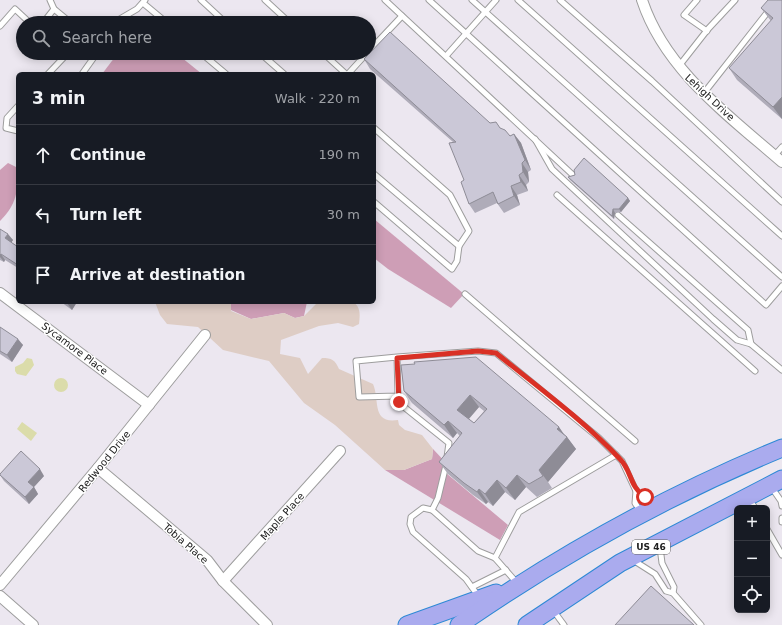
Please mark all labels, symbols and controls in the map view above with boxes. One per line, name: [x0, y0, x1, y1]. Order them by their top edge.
search box: [16, 16, 376, 60]
icon: search: [30, 27, 52, 49]
text: Search here: [62, 29, 152, 47]
street label: Lehigh Drive: [683, 72, 737, 123]
text: 3 min: [32, 88, 85, 108]
text: Walk · 220 m: [275, 91, 360, 106]
icon: ahead: [32, 144, 54, 166]
text: Continue: [70, 146, 146, 164]
text: 190 m: [318, 147, 360, 162]
icon: left: [32, 204, 54, 226]
text: Turn left: [70, 206, 142, 224]
text: 30 m: [327, 207, 360, 222]
icon: arrive: [32, 264, 54, 286]
text: Arrive at destination: [70, 266, 245, 284]
street label: Sycamore Place: [40, 320, 110, 377]
route end: [390, 393, 408, 411]
street label: Redwood Drive: [76, 428, 132, 494]
route start: [636, 488, 654, 506]
street label: Maple Place: [258, 490, 306, 542]
map controls: [734, 505, 770, 613]
button: +: [734, 505, 770, 541]
street label: Tobia Place: [160, 520, 210, 566]
road number: US 46: [632, 540, 670, 554]
button: −: [734, 541, 770, 577]
button: locate: [734, 577, 770, 613]

